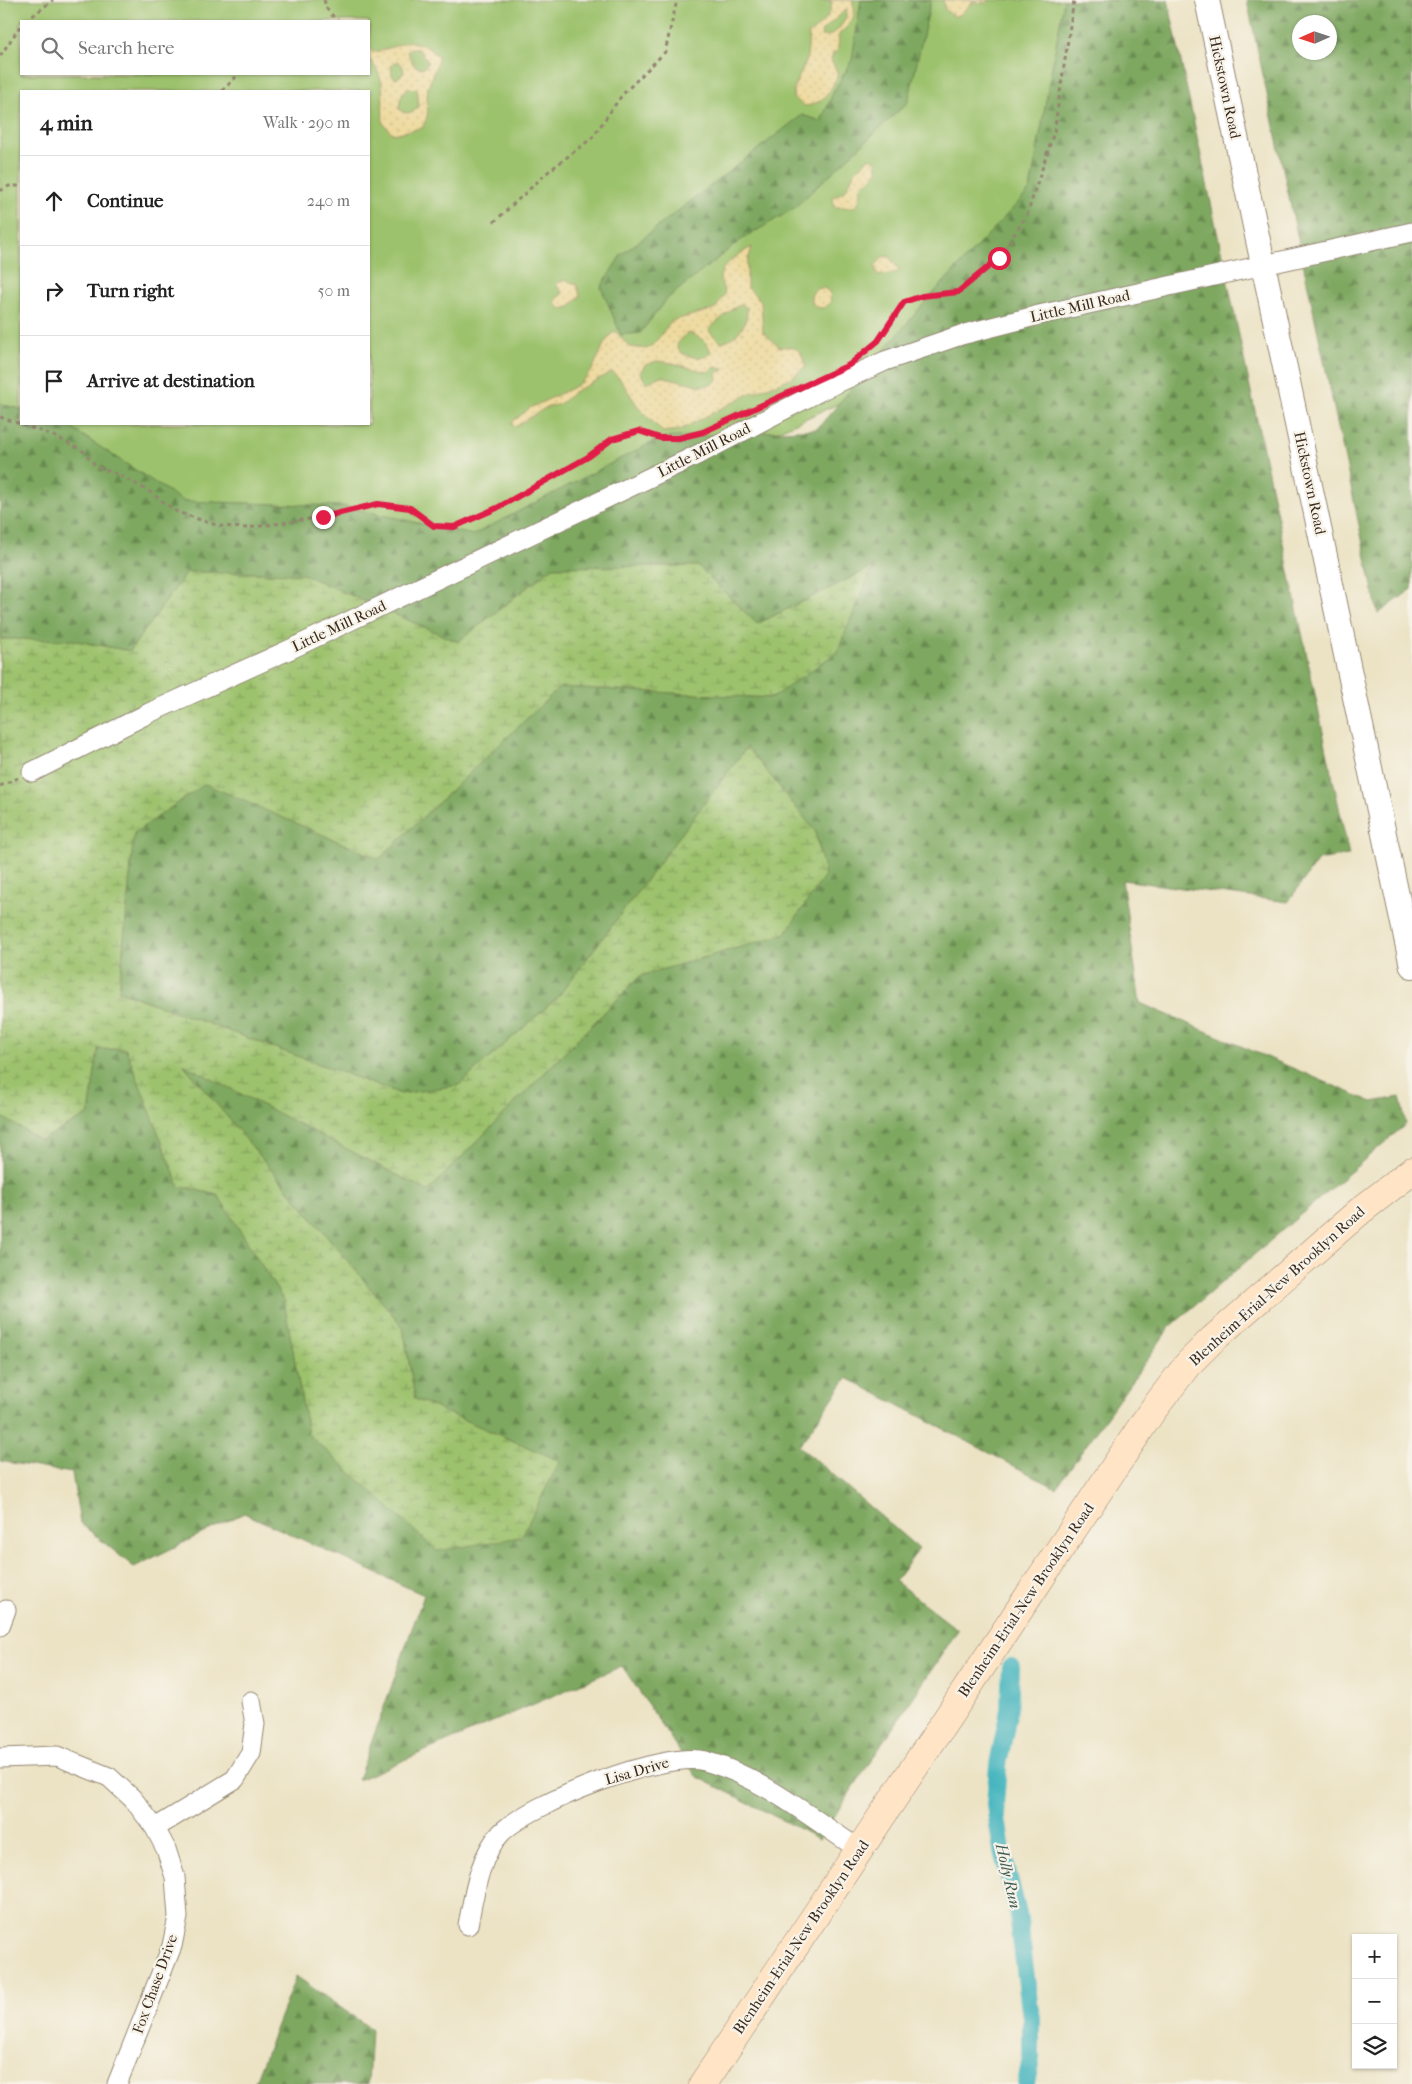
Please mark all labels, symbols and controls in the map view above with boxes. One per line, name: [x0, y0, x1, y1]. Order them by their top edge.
north arrow: [1292, 15, 1337, 60]
search box: [20, 20, 370, 75]
icon: search: [38, 34, 66, 62]
street label: Hickstown Road: [1205, 34, 1245, 141]
text: Search here: [78, 37, 174, 59]
text: 4 min: [40, 111, 93, 135]
text: Walk · 290 m: [263, 113, 350, 132]
icon: ahead: [40, 187, 68, 215]
text: Continue: [87, 190, 163, 212]
text: 240 m: [307, 191, 350, 210]
route start: [988, 247, 1011, 270]
icon: right: [40, 277, 68, 305]
text: Turn right: [87, 280, 174, 302]
text: 50 m: [318, 281, 350, 300]
street label: Little Mill Road: [1028, 286, 1132, 326]
icon: arrive: [40, 367, 68, 395]
text: Arrive at destination: [87, 370, 255, 392]
street label: Little Mill Road: [655, 418, 754, 481]
street label: Hickstown Road: [1290, 430, 1330, 537]
route end: [312, 506, 335, 529]
street label: Little Mill Road: [289, 596, 390, 656]
street label: Blenheim-Erial-New Brooklyn Road: [1185, 1202, 1369, 1370]
street label: Blenheim-Erial-New Brooklyn Road: [954, 1499, 1098, 1700]
street label: Lisa Drive: [603, 1753, 672, 1789]
street label: Blenheim-Erial-New Brooklyn Road: [729, 1836, 873, 2037]
water label: Holly Run: [992, 1841, 1025, 1911]
street label: Fox Chase Drive: [129, 1931, 182, 2036]
map controls: [1352, 1934, 1397, 2069]
button: +: [1352, 1934, 1397, 1979]
button: −: [1352, 1979, 1397, 2024]
button: layers: [1352, 2024, 1397, 2069]

